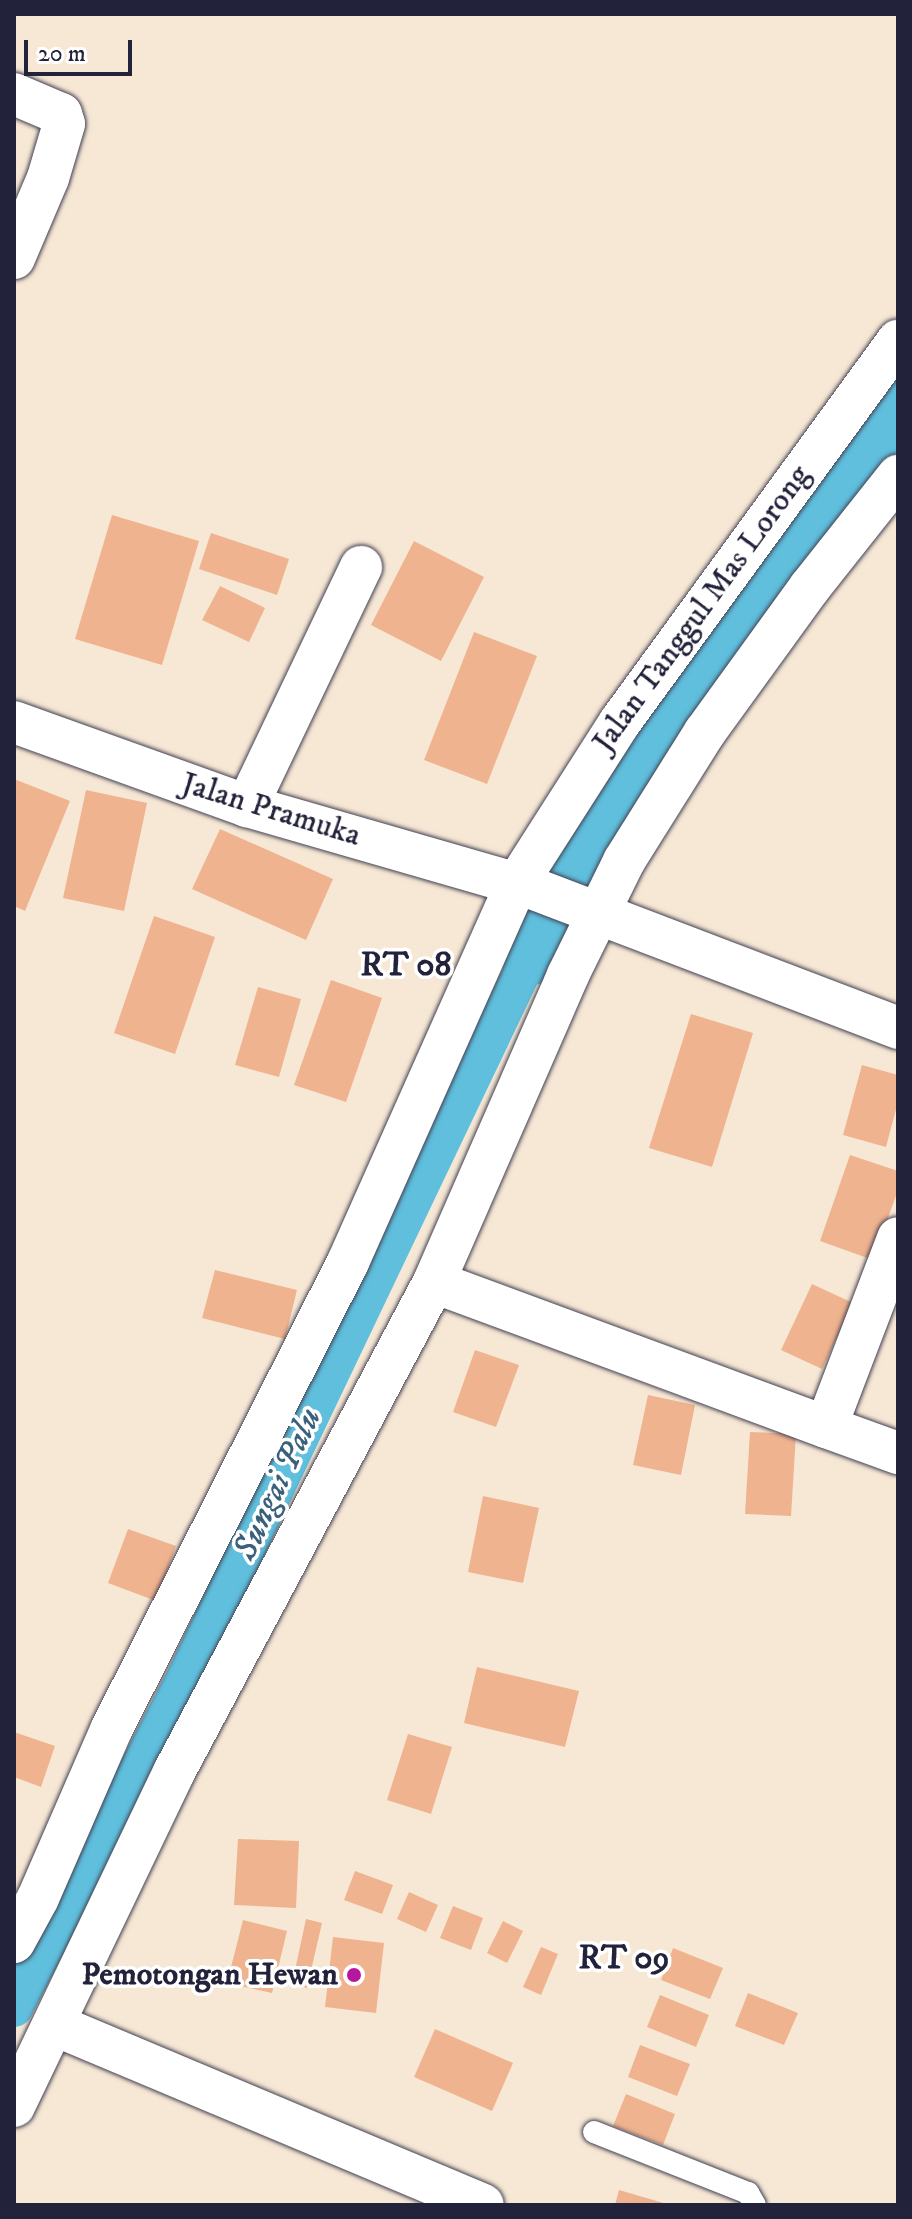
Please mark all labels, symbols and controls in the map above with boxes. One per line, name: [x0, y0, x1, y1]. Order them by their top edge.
scale bar: [28, 24, 136, 74]
text: 20 m: [38, 39, 86, 69]
street label: Jalan Tanggul Mas Lorong: [585, 458, 819, 760]
street label: Jalan Pramuka: [177, 765, 365, 855]
district label: RT 08: [361, 946, 451, 986]
water label: Sungai Palu: [225, 1401, 331, 1567]
district label: RT 09: [579, 1939, 669, 1979]
place label: Pemotongan Hewan: [81, 1956, 338, 1994]
marker: Pemotongan Hewan: [345, 1966, 363, 1984]

